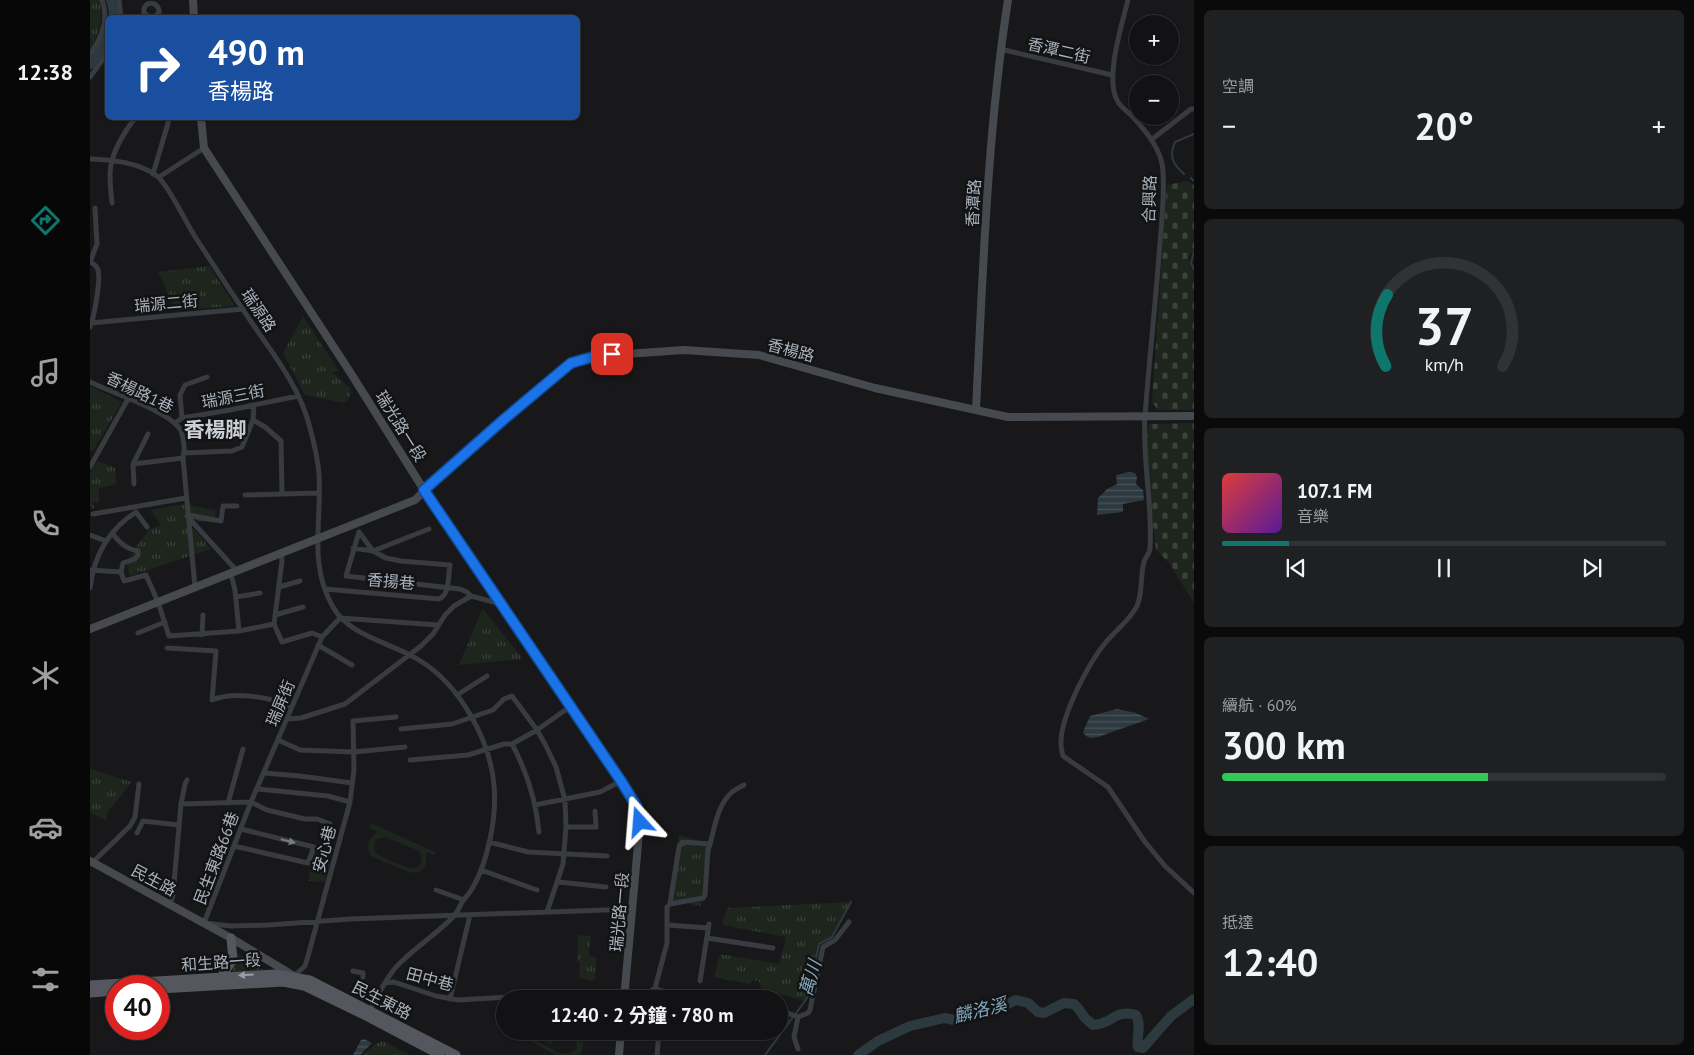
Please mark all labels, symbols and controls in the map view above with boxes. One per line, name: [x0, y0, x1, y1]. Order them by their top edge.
map controls: [1129, 15, 1179, 125]
button: +: [1129, 15, 1179, 65]
text: 490 m: [208, 29, 305, 75]
street label: 香潭二街: [1026, 33, 1092, 67]
icon: right: [125, 35, 190, 100]
text: 12:38: [17, 58, 73, 86]
button: −: [1129, 75, 1179, 125]
text: 空調: [1222, 76, 1254, 96]
text: 香楊路: [208, 77, 274, 105]
text: 20°: [1414, 101, 1474, 150]
text: −: [1222, 107, 1236, 144]
text: +: [1652, 107, 1666, 144]
street label: 合興路: [1138, 175, 1160, 223]
street label: 香潭路: [962, 179, 984, 227]
icon: directions: [28, 203, 63, 238]
street label: 瑞源路: [237, 285, 281, 335]
street label: 瑞源二街: [133, 290, 199, 316]
text: 37: [1415, 292, 1473, 359]
pin: [591, 333, 633, 375]
street label: 香楊路: [765, 334, 817, 366]
icon: arrive: [598, 340, 626, 368]
text: km/h: [1424, 353, 1464, 376]
icon: music: [28, 355, 63, 390]
street label: 香楊路1巷: [103, 367, 177, 417]
street label: 瑞源三街: [200, 380, 266, 412]
street label: 瑞光路一段: [371, 387, 431, 465]
district label: 香楊脚: [184, 416, 247, 443]
text: 107.1 FM: [1297, 479, 1372, 503]
icon: phone: [28, 506, 63, 541]
text: 音樂: [1297, 506, 1329, 526]
icon: previous: [1282, 554, 1310, 582]
icon: pause: [1430, 554, 1458, 582]
icon: next: [1578, 554, 1606, 582]
street label: 香揚巷: [366, 569, 416, 593]
icon: climate: [28, 658, 63, 693]
street label: 瑞屏街: [261, 677, 299, 729]
text: 續航 · 60%: [1222, 695, 1297, 715]
text: 300 km: [1222, 720, 1346, 769]
position arrow: [613, 795, 665, 847]
street label: 民生東路66巷: [189, 809, 243, 907]
icon: car: [28, 810, 63, 845]
street label: 安心巷: [308, 823, 340, 875]
one-way arrow: [281, 837, 296, 845]
street label: 民生路: [128, 860, 180, 900]
street label: 瑞光路一段: [606, 871, 632, 953]
text: 抵達: [1222, 912, 1254, 932]
text: 12:40: [1222, 937, 1318, 986]
street label: 和生路一段: [180, 949, 262, 975]
water label: 萬川: [794, 956, 827, 998]
icon: filters: [28, 962, 63, 997]
street label: 田中巷: [404, 963, 456, 995]
one-way arrow: [237, 972, 253, 980]
speed limit sign: 40: [105, 975, 170, 1040]
street label: 民生東路: [349, 977, 415, 1023]
water label: 麟洛溪: [951, 992, 1012, 1028]
text: 12:40 · 2 分鐘 · 780 m: [550, 1003, 734, 1027]

